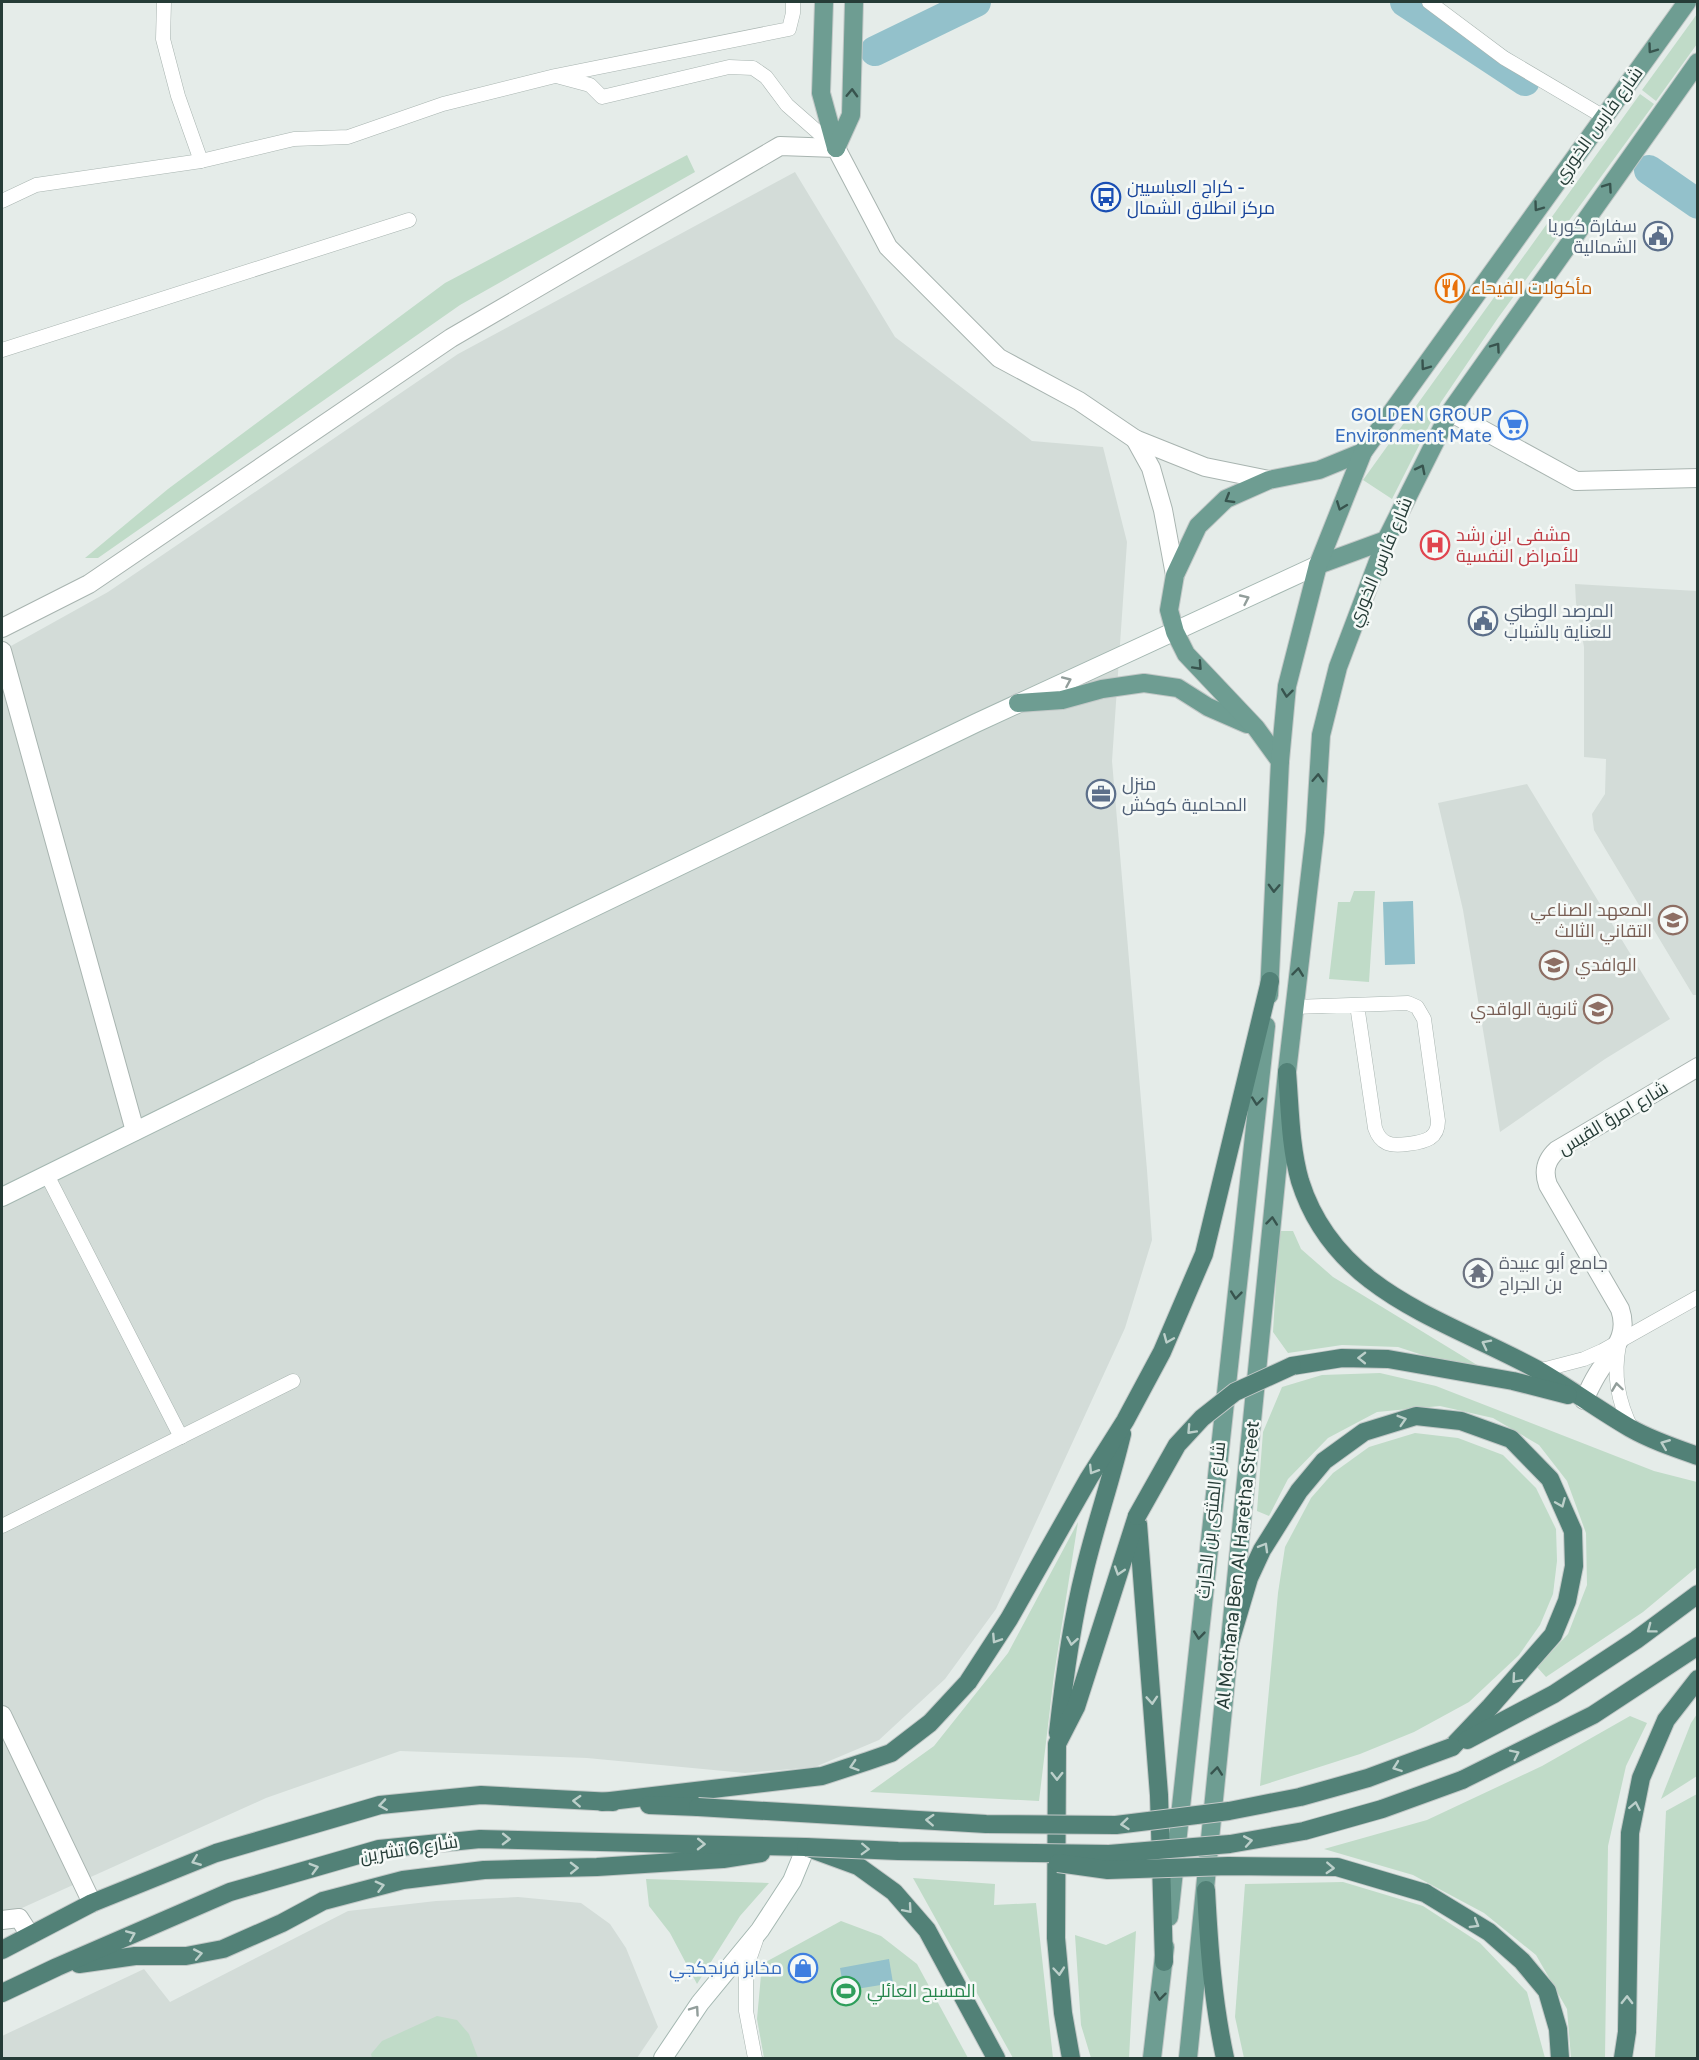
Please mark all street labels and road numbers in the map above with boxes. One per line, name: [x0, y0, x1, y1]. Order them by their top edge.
street label: شارع فارس الخوري: [1548, 62, 1650, 189]
street label: شارع فارس الخوري: [1342, 494, 1420, 631]
street label: شارع امرؤ القيس: [1553, 1076, 1673, 1160]
street label: Al Mothana Ben Al Haretha Street: [1211, 1420, 1263, 1710]
street label: شارع المثنى بن الحارث: [1191, 1440, 1231, 1600]
street label: شارع 6 تشرين: [358, 1829, 460, 1869]

